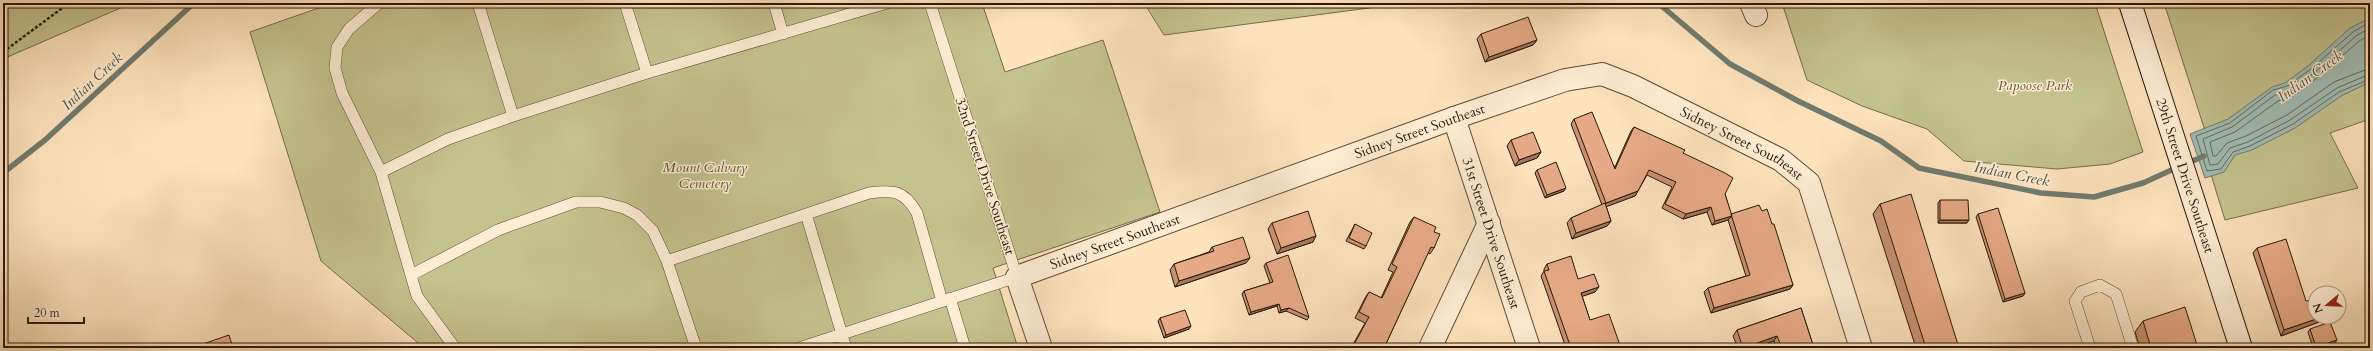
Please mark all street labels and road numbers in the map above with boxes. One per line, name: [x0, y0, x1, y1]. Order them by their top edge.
street label: 32nd Street Drive Southeast: [951, 95, 1020, 258]
street label: 29th Street Drive Southeast: [2152, 96, 2219, 256]
street label: Sidney Street Southeast: [1351, 99, 1488, 163]
street label: Sidney Street Southeast: [1677, 102, 1808, 184]
street label: 31st Street Drive Southeast: [1458, 155, 1525, 312]
street label: Sidney Street Southeast: [1047, 209, 1183, 274]

